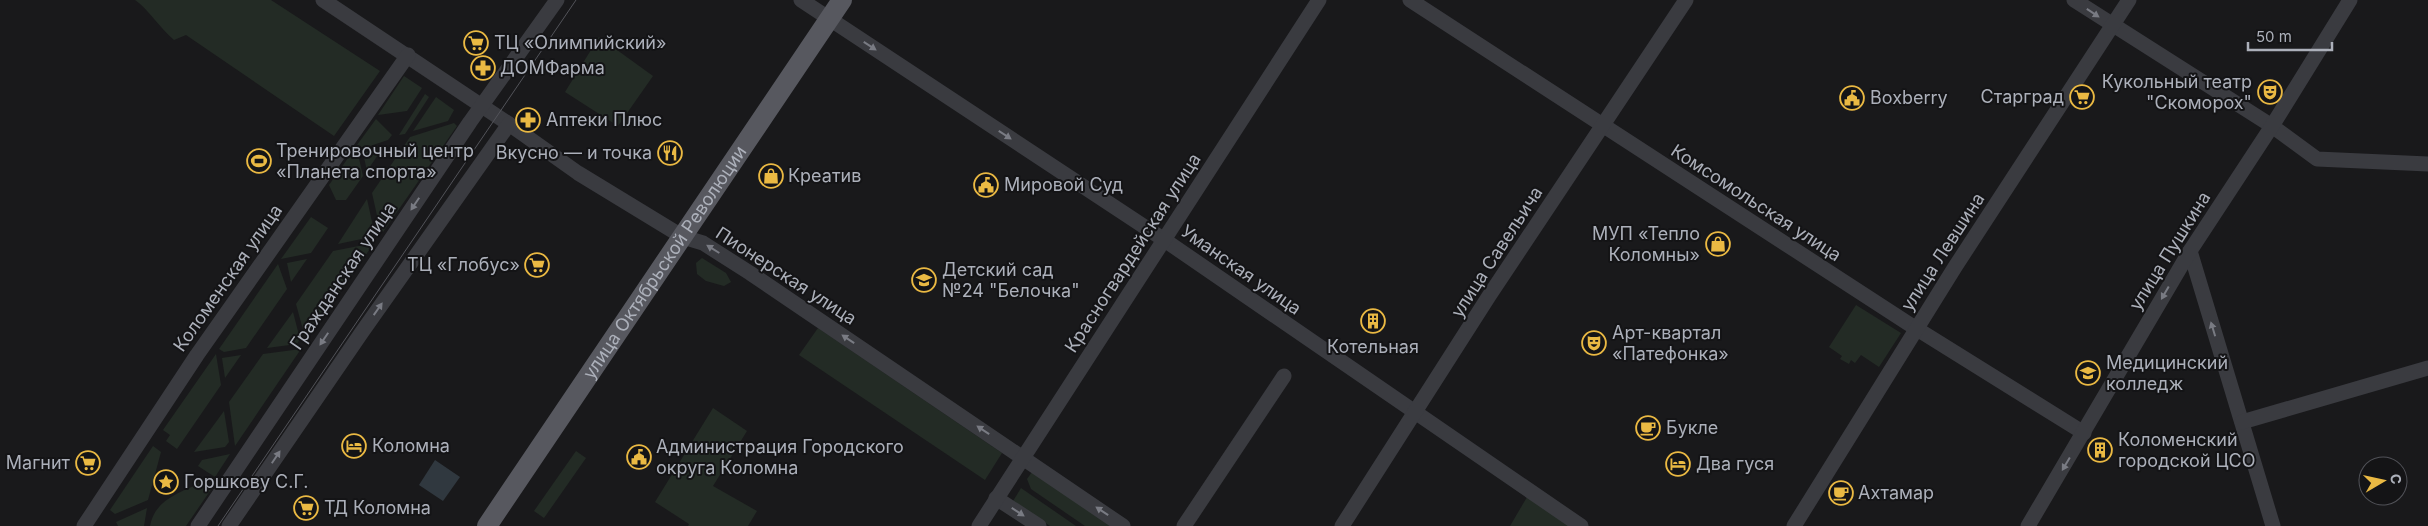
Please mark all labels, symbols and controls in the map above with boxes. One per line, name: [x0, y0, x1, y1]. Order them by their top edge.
one-way arrow: [2086, 8, 2100, 18]
scale bar: [2248, 20, 2332, 52]
text: 50 m: [2256, 27, 2292, 46]
supermarket icon: ТЦ «Олимпийский»: [463, 30, 489, 56]
place label: ТЦ «Олимпийский»: [494, 32, 666, 53]
one-way arrow: [863, 41, 876, 51]
pharmacy icon: ДОМФарма: [470, 55, 496, 81]
place label: ДОМФарма: [500, 57, 605, 78]
place label: Кукольный театр "Скоморох": [2102, 71, 2252, 113]
theatre icon: Кукольный театр "Скоморох": [2257, 79, 2283, 105]
supermarket icon: Старград: [2069, 84, 2095, 110]
public building icon: Boxberry: [1839, 85, 1865, 111]
place label: Старград: [1981, 86, 2064, 107]
place label: Boxberry: [1870, 87, 1948, 108]
pharmacy icon: Аптеки Плюс: [515, 107, 541, 133]
place label: Аптеки Плюс: [546, 109, 662, 130]
one-way arrow: [999, 130, 1012, 140]
place label: Тренировочный центр «Планета спорта»: [276, 140, 474, 182]
restaurant icon: Вкусно — и точка: [657, 140, 683, 166]
street label: Комсомольская улица: [1667, 140, 1845, 265]
place label: Вкусно — и точка: [496, 142, 652, 163]
street label: улица Октябрьской Революции: [578, 142, 751, 383]
sports icon: Тренировочный центр «Планета спорта»: [246, 148, 272, 174]
street label: Красногвардейская улица: [1060, 149, 1205, 356]
shop icon: Креатив: [758, 163, 784, 189]
place label: Креатив: [788, 165, 861, 186]
public building icon: Мировой Суд: [973, 172, 999, 198]
place label: Мировой Суд: [1004, 174, 1123, 195]
street label: улица Савельича: [1446, 182, 1547, 321]
street label: улица Пушкина: [2125, 188, 2214, 314]
street label: улица Левшина: [1897, 189, 1989, 315]
one-way arrow: [410, 197, 420, 211]
street label: Гражданская улица: [285, 198, 400, 354]
street label: Коломенская улица: [169, 200, 286, 355]
street label: Уманская улица: [1177, 220, 1305, 319]
street label: Пионерская улица: [712, 222, 860, 329]
place label: МУП «Тепло Коломны»: [1592, 223, 1700, 265]
shop icon: МУП «Тепло Коломны»: [1705, 231, 1731, 257]
one-way arrow: [706, 245, 719, 254]
supermarket icon: ТЦ «Глобус»: [524, 252, 550, 278]
place label: ТЦ «Глобус»: [407, 254, 520, 275]
place label: Детский сад №24 "Белочка": [942, 259, 1080, 301]
school or university icon: Детский сад №24 "Белочка": [911, 267, 937, 293]
one-way arrow: [2161, 287, 2170, 300]
one-way arrow: [373, 302, 383, 316]
building icon: Котельная: [1360, 308, 1386, 334]
one-way arrow: [2209, 321, 2217, 336]
place label: Арт-квартал «Патефонка»: [1612, 322, 1729, 364]
theatre icon: Арт-квартал «Патефонка»: [1581, 330, 1607, 356]
one-way arrow: [319, 332, 329, 345]
one-way arrow: [842, 334, 855, 344]
place label: Котельная: [1327, 336, 1419, 357]
place label: Медицинский колледж: [2106, 352, 2228, 394]
school or university icon: Медицинский колледж: [2075, 360, 2101, 386]
cafe icon: Букле: [1635, 415, 1661, 441]
place label: Букле: [1666, 417, 1718, 438]
one-way arrow: [977, 425, 990, 435]
place label: Коломенский городской ЦСО: [2118, 429, 2255, 471]
hotel icon: Коломна: [341, 433, 367, 459]
place label: Коломна: [372, 435, 450, 456]
place label: Администрация Городского округа Коломна: [656, 436, 904, 478]
building icon: Коломенский городской ЦСО: [2087, 437, 2113, 463]
public building icon: Администрация Городского округа Коломна: [626, 444, 652, 470]
supermarket icon: Магнит: [75, 450, 101, 476]
one-way arrow: [271, 450, 281, 464]
hotel icon: Два гуся: [1665, 451, 1691, 477]
place label: Магнит: [6, 452, 71, 473]
place label: Два гуся: [1696, 453, 1774, 474]
north arrow: [2358, 456, 2408, 506]
one-way arrow: [2061, 457, 2070, 470]
place icon: Горшкову С.Г.: [153, 469, 179, 495]
place label: Горшкову С.Г.: [184, 471, 308, 492]
text: С: [2387, 472, 2406, 485]
cafe icon: Ахтамар: [1828, 480, 1854, 506]
place label: Ахтамар: [1858, 482, 1934, 503]
supermarket icon: ТД Коломна: [293, 495, 319, 521]
place label: ТД Коломна: [324, 497, 431, 518]
one-way arrow: [1095, 506, 1109, 516]
one-way arrow: [1011, 507, 1024, 517]

